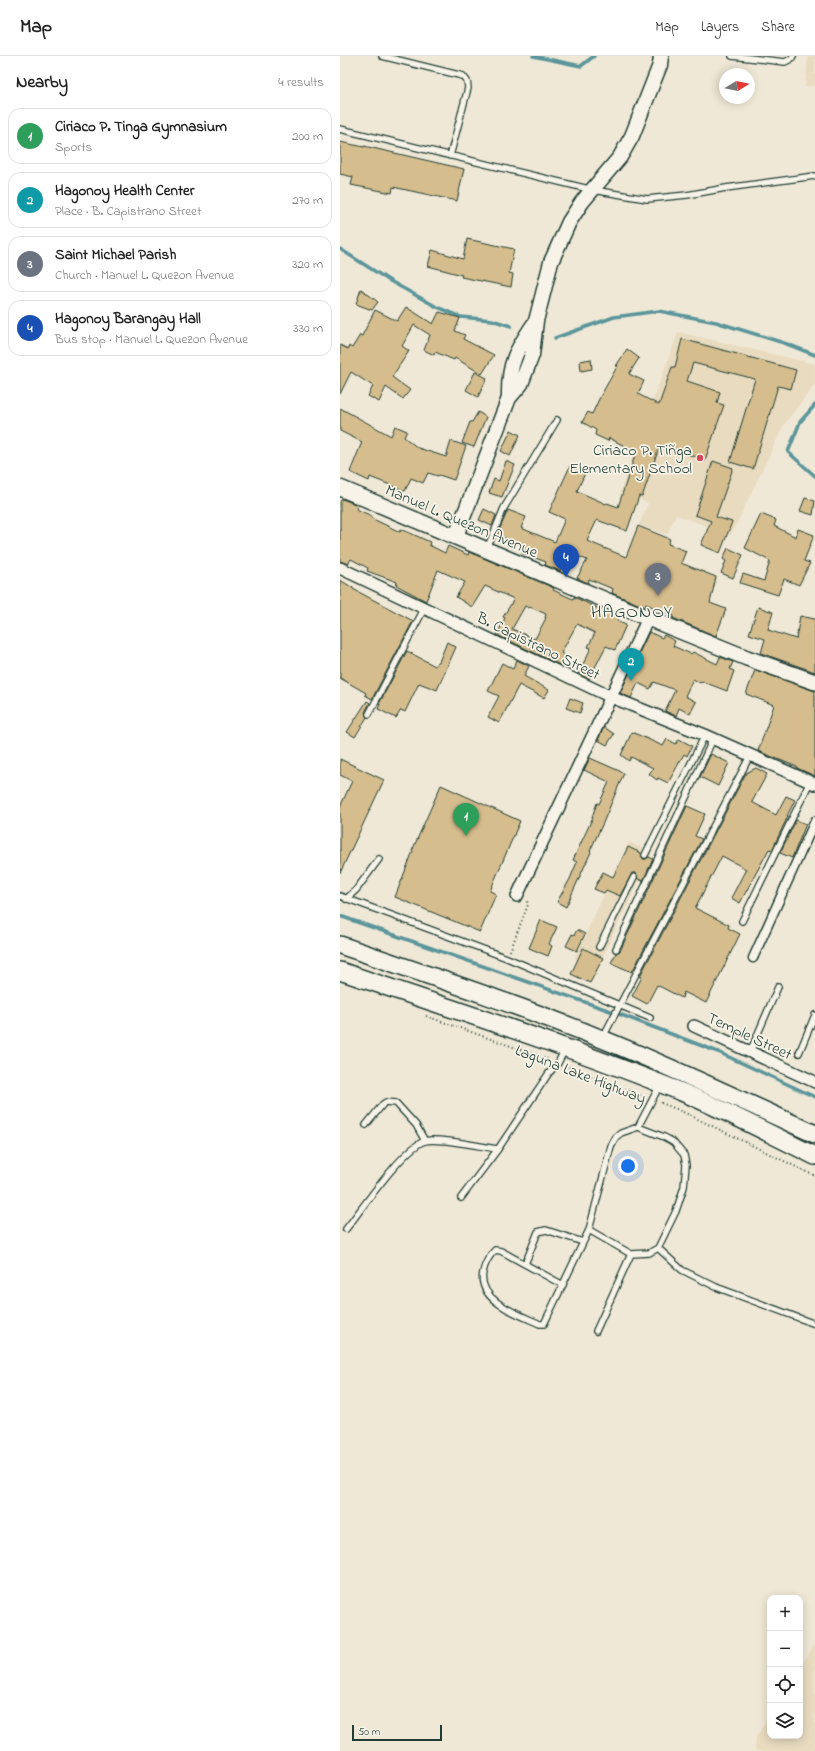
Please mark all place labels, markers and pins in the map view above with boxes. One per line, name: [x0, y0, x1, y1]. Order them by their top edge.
place label: Ciriaco P. Tiñga Elementary School: [569, 439, 692, 481]
marker: Ciriaco P. Tiñga Elementary School: [695, 453, 705, 463]
pin: 4: [553, 544, 579, 577]
pin: 3: [645, 563, 671, 596]
pin: 2: [618, 648, 644, 681]
pin: 1: [453, 803, 479, 836]

